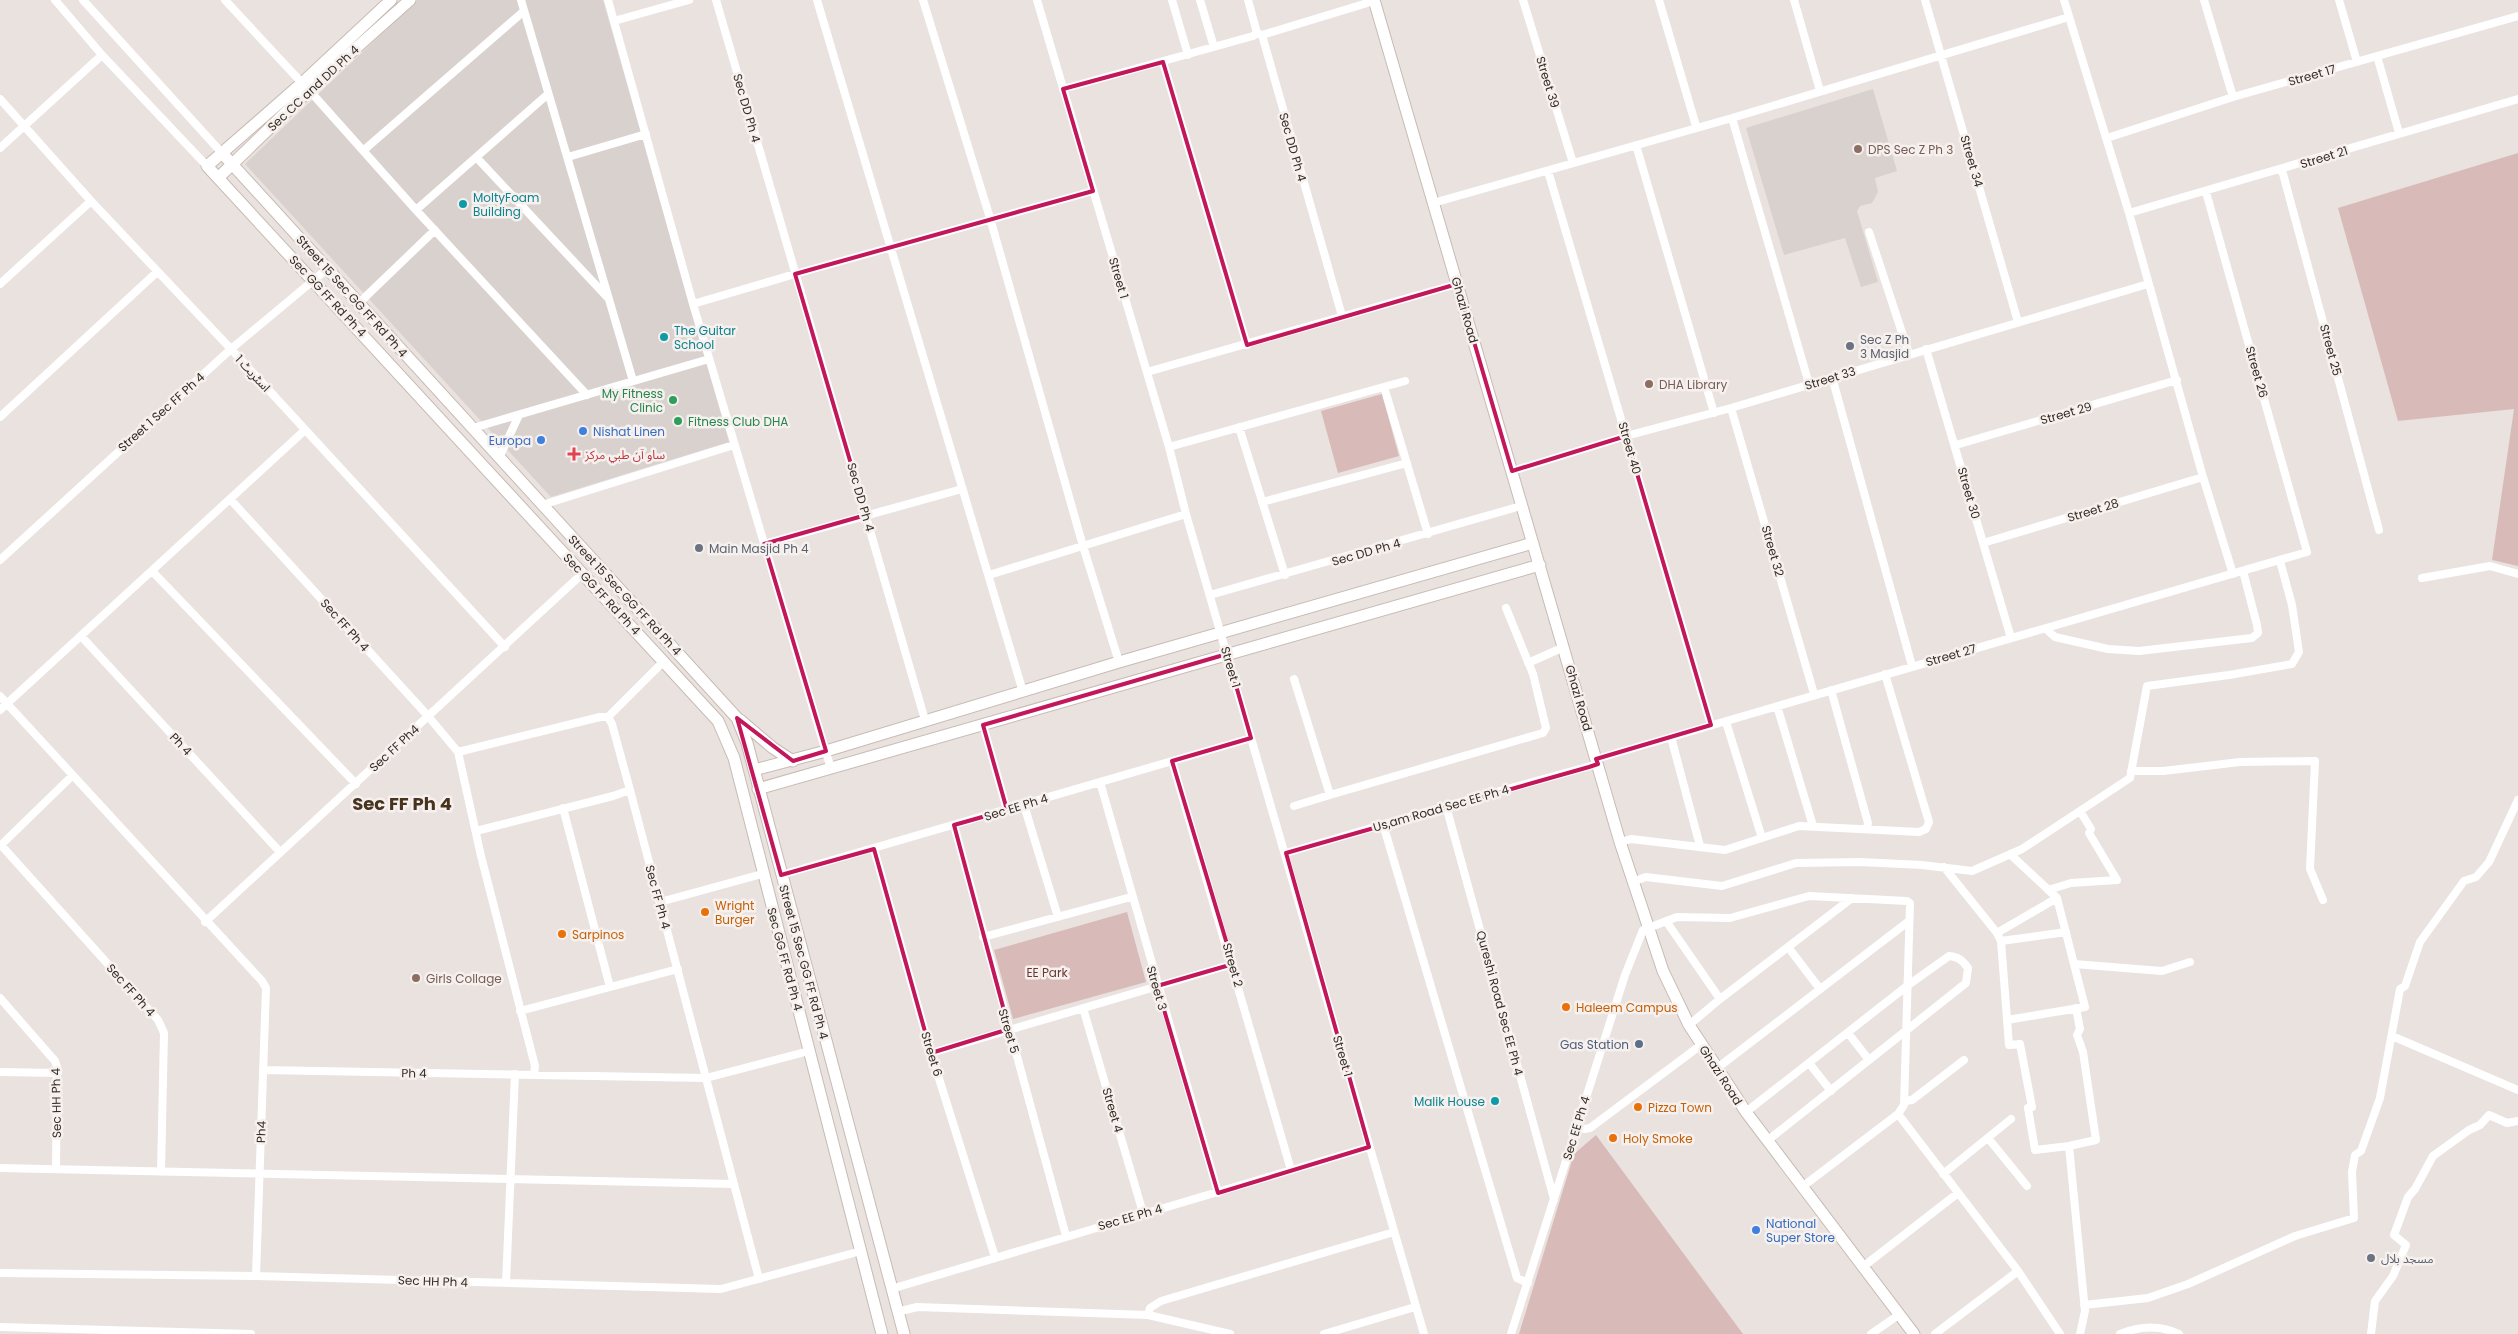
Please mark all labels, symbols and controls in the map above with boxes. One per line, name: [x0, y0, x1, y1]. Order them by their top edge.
street label: Sec CC and DD Ph 4: [264, 41, 363, 135]
street label: Street 39: [1532, 54, 1564, 110]
street label: Street 17: [2286, 60, 2338, 90]
street label: Sec DD Ph 4: [729, 72, 765, 145]
street label: Sec DD Ph 4: [1275, 111, 1311, 184]
street label: Street 34: [1957, 133, 1988, 189]
place label: DPS Sec Z Ph 3: [1868, 141, 1953, 158]
street label: Street 21: [2298, 142, 2350, 172]
marker: DPS Sec Z Ph 3: [1852, 143, 1864, 155]
place label: MoltyFoam Building: [473, 189, 539, 220]
marker: MoltyFoam Building: [457, 198, 469, 210]
street label: Street 15 Sec GG FF Rd Ph 4: [292, 231, 412, 361]
street label: Sec GG FF Rd Ph 4: [286, 251, 371, 341]
street label: Street 1: [1105, 255, 1133, 301]
street label: Ghazi Road: [1447, 275, 1483, 345]
place label: The Guitar School: [674, 322, 736, 353]
street label: Street 25: [2316, 322, 2346, 378]
marker: The Guitar School: [658, 331, 670, 343]
place label: Sec Z Ph 3 Masjid: [1860, 331, 1909, 362]
marker: Sec Z Ph 3 Masjid: [1844, 340, 1856, 352]
street label: Street 26: [2242, 344, 2272, 400]
street label: اسٹریٹ 1: [231, 351, 275, 395]
street label: Street 33: [1802, 362, 1858, 394]
street label: Street 1 Sec FF Ph 4: [114, 368, 208, 455]
place label: DHA Library: [1659, 376, 1727, 393]
marker: DHA Library: [1643, 378, 1655, 390]
place label: My Fitness Clinic: [602, 385, 663, 416]
marker: My Fitness Clinic: [667, 394, 679, 406]
street label: Street 29: [2038, 398, 2094, 428]
place label: Fitness Club DHA: [688, 413, 788, 430]
marker: Fitness Club DHA: [672, 415, 684, 427]
street label: Street 40: [1614, 420, 1646, 476]
place label: Nishat Linen: [593, 423, 665, 440]
marker: Nishat Linen: [577, 425, 589, 437]
place label: Europa: [489, 432, 531, 449]
marker: Europa: [535, 434, 547, 446]
place label: ساو آن طبي مرکز: [584, 446, 665, 464]
marker: ساو آن طبي مرکز: [567, 447, 581, 461]
street label: Sec DD Ph 4: [843, 461, 879, 534]
street label: Street 30: [1954, 465, 1984, 521]
street label: Street 28: [2065, 494, 2121, 526]
street label: Street 32: [1758, 524, 1788, 579]
street label: Street 15 Sec GG FF Rd Ph 4: [565, 531, 686, 659]
street label: Sec DD Ph 4: [1330, 534, 1403, 570]
place label: Main Masjid Ph 4: [709, 540, 809, 557]
marker: Main Masjid Ph 4: [693, 542, 705, 554]
street label: Sec GG FF Rd Ph 4: [560, 549, 645, 639]
street label: Sec FF Ph 4: [317, 595, 374, 655]
street label: Street 27: [1924, 640, 1979, 670]
street label: Street 1: [1217, 644, 1245, 690]
street label: Ghazi Road: [1561, 663, 1597, 733]
street label: Sec FF Ph4: [365, 720, 423, 776]
street label: Ph 4: [166, 729, 196, 759]
street label: Us,am Road Sec EE Ph 4: [1371, 780, 1511, 836]
street label: Sec EE Ph 4: [982, 789, 1050, 825]
district label: Sec FF Ph 4: [352, 791, 452, 816]
street label: Sec FF Ph 4: [641, 863, 675, 931]
street label: Street 15 Sec GG FF Rd Ph 4: [775, 883, 833, 1041]
place label: Wright Burger: [715, 897, 755, 928]
marker: Wright Burger: [699, 906, 711, 918]
street label: Sec GG FF Rd Ph 4: [763, 906, 807, 1013]
place label: Sarpinos: [572, 926, 624, 943]
marker: Sarpinos: [556, 928, 568, 940]
street label: Qureshi Road Sec EE Ph 4: [1472, 929, 1528, 1078]
street label: Street 2: [1219, 941, 1247, 989]
street label: Sec FF Ph 4: [103, 960, 160, 1020]
park label: EE Park: [1026, 964, 1068, 981]
street label: Street 3: [1143, 964, 1171, 1012]
place label: Girls Collage: [426, 970, 502, 987]
marker: Girls Collage: [410, 972, 422, 984]
place label: Haleem Campus: [1576, 999, 1678, 1016]
marker: Haleem Campus: [1560, 1001, 1572, 1013]
street label: Street 5: [995, 1007, 1023, 1055]
street label: Street 6: [917, 1030, 947, 1078]
street label: Street 1: [1329, 1033, 1357, 1079]
place label: Gas Station: [1560, 1036, 1629, 1053]
marker: Gas Station: [1633, 1038, 1645, 1050]
street label: Ghazi Road: [1695, 1042, 1747, 1108]
street label: Ph 4: [401, 1064, 427, 1082]
street label: Sec HH Ph 4: [47, 1067, 65, 1138]
street label: Street 4: [1099, 1086, 1128, 1135]
place label: Malik House: [1414, 1093, 1485, 1110]
street label: Sec EE Ph 4: [1558, 1094, 1594, 1162]
marker: Malik House: [1489, 1095, 1501, 1107]
place label: Pizza Town: [1648, 1099, 1712, 1116]
marker: Pizza Town: [1632, 1101, 1644, 1113]
street label: Ph4: [252, 1120, 270, 1143]
place label: Holy Smoke: [1623, 1130, 1693, 1147]
marker: Holy Smoke: [1607, 1132, 1619, 1144]
street label: Sec EE Ph 4: [1096, 1200, 1164, 1234]
place label: National Super Store: [1766, 1215, 1835, 1246]
marker: National Super Store: [1750, 1224, 1762, 1236]
place label: مسجد بلال: [2381, 1250, 2434, 1267]
marker: مسجد بلال: [2365, 1252, 2377, 1264]
street label: Sec HH Ph 4: [398, 1271, 469, 1291]

